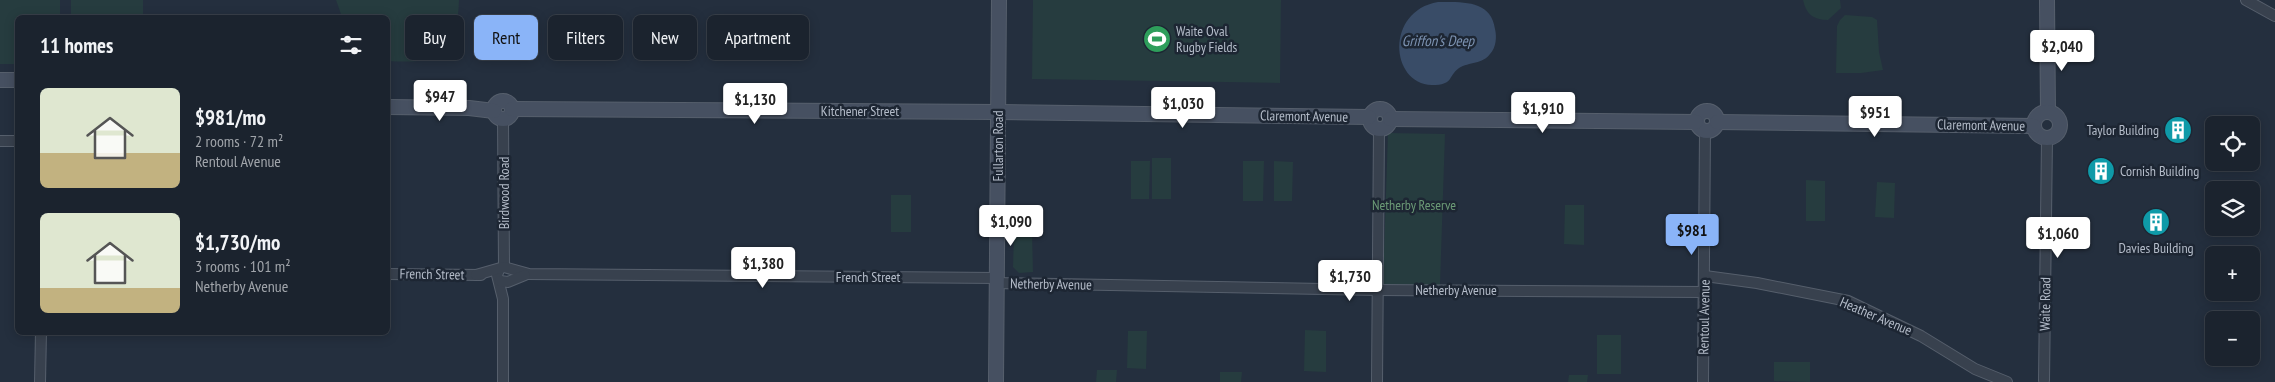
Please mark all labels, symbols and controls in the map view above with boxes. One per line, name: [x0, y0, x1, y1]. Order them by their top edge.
chip: Buy: [405, 15, 464, 60]
chip: Rent: [474, 15, 538, 60]
chip: Filters: [548, 15, 623, 60]
chip: New: [633, 15, 697, 60]
chip: Apartment: [707, 15, 809, 60]
place label: Waite Oval Rugby Fields: [1176, 22, 1238, 56]
sports icon: Waite Oval Rugby Fields: [1142, 24, 1172, 54]
pin: $2,040: [2021, 30, 2103, 72]
icon: filters: [337, 31, 365, 59]
water label: Griffon's Deep: [1402, 31, 1476, 50]
text: 11 homes: [40, 32, 113, 59]
text: $2,040: [2041, 36, 2083, 56]
pin: $947: [410, 80, 470, 122]
pin: $1,130: [714, 82, 796, 125]
text: $947: [425, 86, 455, 106]
pin: $1,030: [1142, 86, 1224, 129]
text: $1,130: [734, 89, 776, 109]
pin: $1,910: [1502, 92, 1584, 134]
text: $1,030: [1162, 93, 1204, 113]
pin: $951: [1845, 96, 1905, 138]
text: $1,910: [1522, 98, 1564, 118]
street label: Kitchener Street: [821, 102, 899, 120]
text: $951: [1860, 102, 1890, 122]
text: $981/mo: [195, 104, 266, 131]
street label: Claremont Avenue: [1260, 106, 1348, 126]
icon: home: [80, 108, 140, 168]
street label: Fullarton Road: [989, 111, 1007, 181]
street label: Claremont Avenue: [1937, 115, 2025, 135]
building icon: Taylor Building: [2163, 115, 2193, 145]
map controls: [2205, 116, 2260, 366]
button: locate: [2205, 116, 2260, 171]
place label: Taylor Building: [2087, 121, 2159, 139]
text: 2 rooms · 72 m²: [195, 131, 283, 151]
text: Rentoul Avenue: [195, 151, 281, 171]
building icon: Cornish Building: [2086, 156, 2116, 186]
street label: Birdwood Road: [495, 157, 513, 229]
place label: Cornish Building: [2120, 162, 2199, 180]
button: layers: [2205, 181, 2260, 236]
park label: Netherby Reserve: [1372, 196, 1456, 214]
pin: $1,090: [970, 204, 1052, 247]
building icon: Davies Building: [2141, 207, 2171, 237]
text: $1,090: [990, 211, 1032, 231]
pin: $981: [1662, 214, 1722, 256]
pin: $1,060: [2017, 216, 2099, 259]
text: $981: [1677, 220, 1707, 240]
text: $1,060: [2037, 223, 2079, 243]
text: $1,730/mo: [195, 229, 280, 256]
icon: home: [80, 233, 140, 293]
place label: Davies Building: [2118, 239, 2194, 257]
pin: $1,380: [722, 246, 804, 289]
button: +: [2205, 246, 2260, 301]
text: $1,380: [742, 253, 784, 273]
text: 3 rooms · 101 m²: [195, 256, 291, 276]
pin: $1,730: [1309, 260, 1391, 302]
street label: French Street: [400, 264, 465, 284]
text: $1,730: [1329, 266, 1371, 286]
street label: French Street: [836, 268, 900, 286]
street label: Netherby Avenue: [1010, 274, 1092, 294]
text: Netherby Avenue: [195, 276, 288, 296]
street label: Waite Road: [2036, 277, 2054, 331]
street label: Rentoul Avenue: [1694, 279, 1714, 355]
street label: Netherby Avenue: [1415, 281, 1497, 299]
street label: Heather Avenue: [1837, 293, 1915, 339]
button: −: [2205, 311, 2260, 366]

